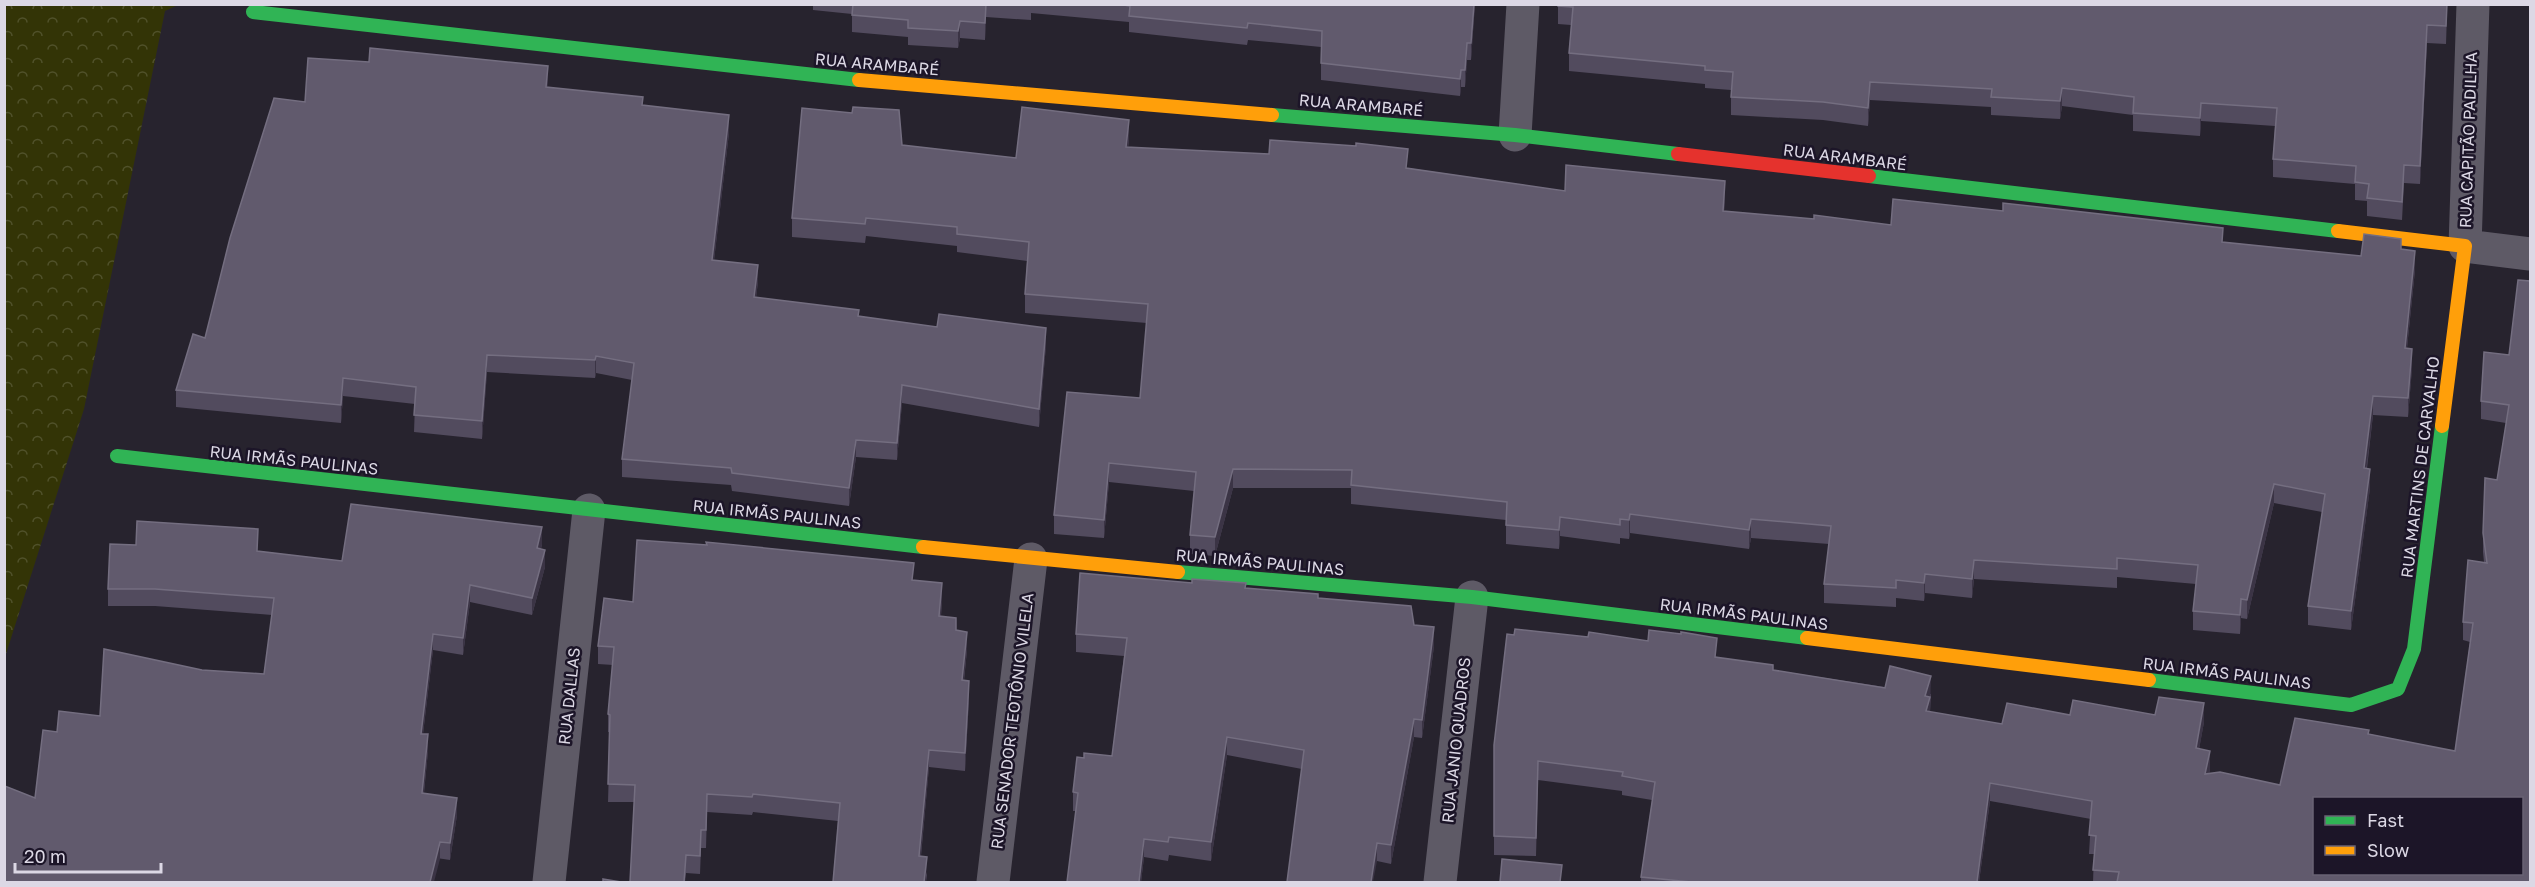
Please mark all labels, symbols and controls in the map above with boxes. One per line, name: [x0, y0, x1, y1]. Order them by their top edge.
street label: RUA ARAMBARÉ: [814, 49, 940, 79]
street label: RUA CAPITÃO PADILHA: [2455, 51, 2481, 229]
street label: RUA ARAMBARÉ: [1298, 90, 1424, 120]
street label: RUA ARAMBARÉ: [1782, 139, 1908, 175]
street label: RUA MARTINS DE CARVALHO: [2396, 355, 2444, 579]
street label: RUA IRMÃS PAULINAS: [209, 441, 379, 479]
street label: RUA IRMÃS PAULINAS: [692, 495, 862, 533]
street label: RUA IRMÃS PAULINAS: [1175, 545, 1345, 579]
street label: RUA SENADOR TEOTÔNIO VILELA: [986, 591, 1038, 850]
street label: RUA IRMÃS PAULINAS: [1659, 594, 1829, 634]
street label: RUA DALLAS: [554, 646, 584, 746]
street label: RUA IRMÃS PAULINAS: [2142, 653, 2312, 693]
street label: RUA JANIO QUADROS: [1437, 656, 1475, 824]
legend: [2313, 797, 2523, 875]
text: Fast: [2367, 809, 2404, 831]
scale bar: [15, 836, 160, 874]
text: Slow: [2367, 839, 2410, 861]
text: 20 m: [24, 845, 66, 867]

